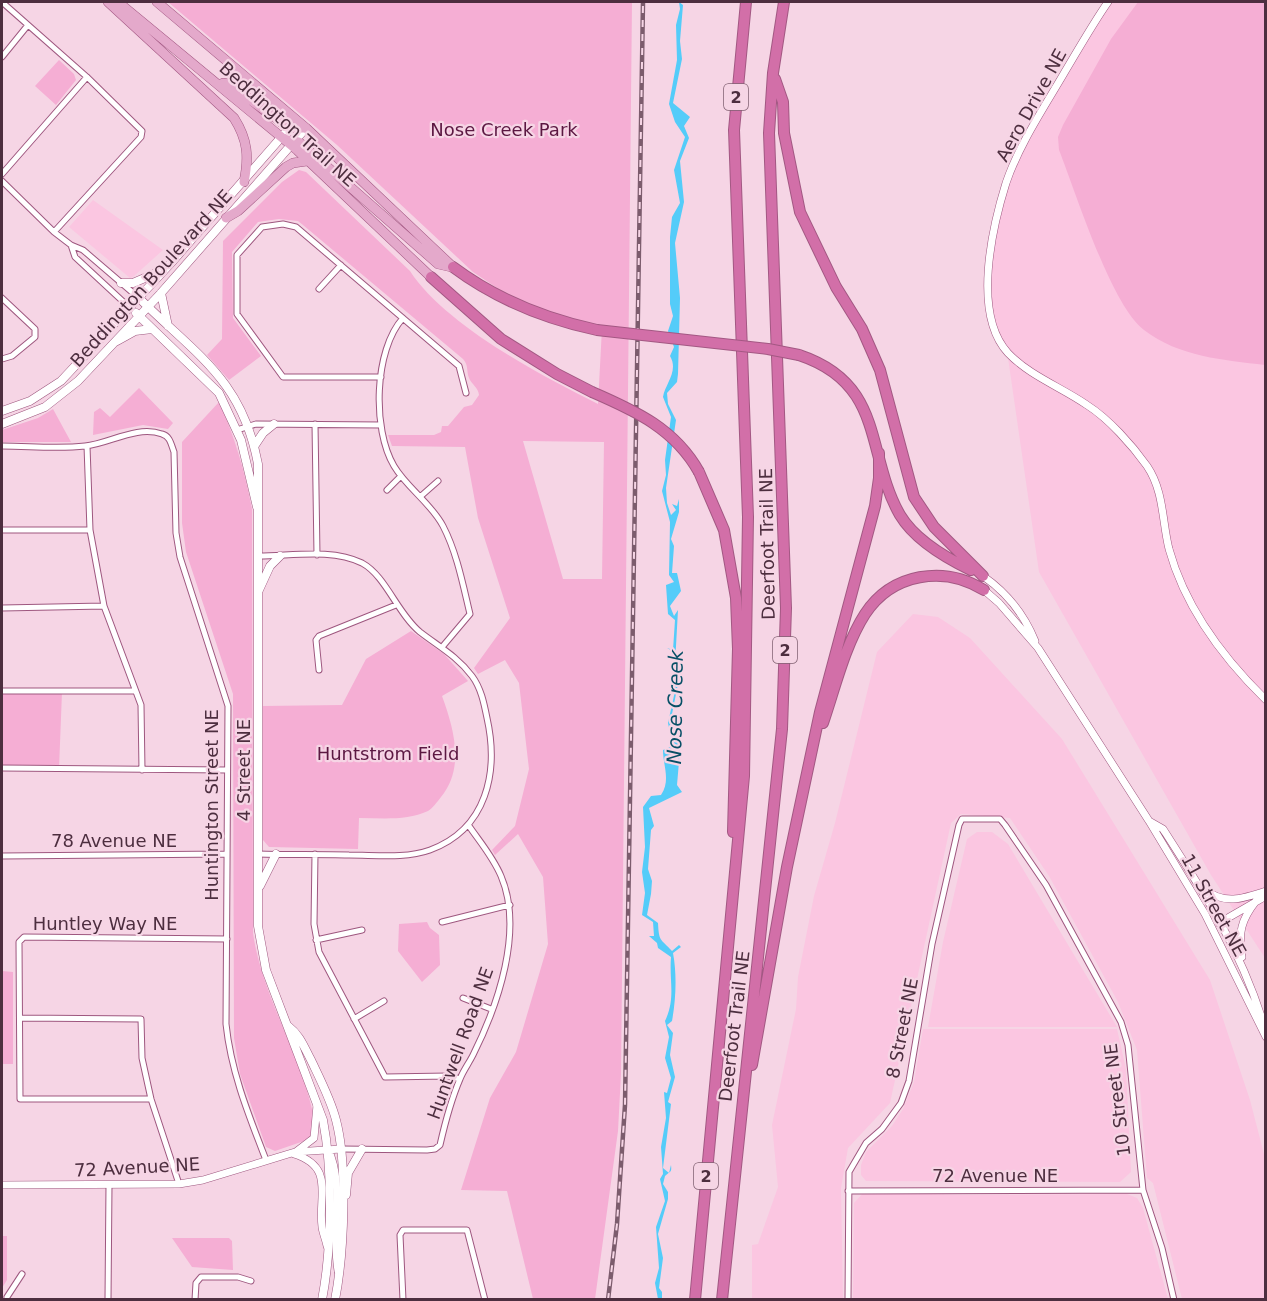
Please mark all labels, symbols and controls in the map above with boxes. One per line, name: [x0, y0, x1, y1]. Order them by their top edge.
street label: Aero Drive NE: [991, 45, 1071, 165]
street label: Beddington Trail NE: [215, 57, 361, 191]
road number: 2: [724, 84, 748, 110]
park label: Nose Creek Park: [430, 119, 578, 140]
street label: Beddington Boulevard NE: [66, 185, 236, 371]
street label: Deerfoot Trail NE: [755, 468, 779, 620]
road number: 2: [773, 637, 797, 663]
water label: Nose Creek: [662, 648, 688, 765]
street label: Huntington Street NE: [201, 709, 222, 901]
street label: 4 Street NE: [233, 719, 254, 821]
park label: Huntstrom Field: [317, 743, 459, 764]
street label: 78 Avenue NE: [51, 830, 177, 851]
street label: 11 Street NE: [1177, 850, 1251, 960]
street label: Huntley Way NE: [33, 913, 177, 934]
street label: Deerfoot Trail NE: [714, 949, 754, 1103]
street label: Huntwell Road NE: [423, 964, 497, 1122]
street label: 8 Street NE: [882, 976, 922, 1080]
street label: 10 Street NE: [1100, 1042, 1134, 1158]
street label: 72 Avenue NE: [74, 1153, 200, 1181]
road number: 2: [694, 1163, 718, 1189]
street label: 72 Avenue NE: [932, 1165, 1058, 1186]

